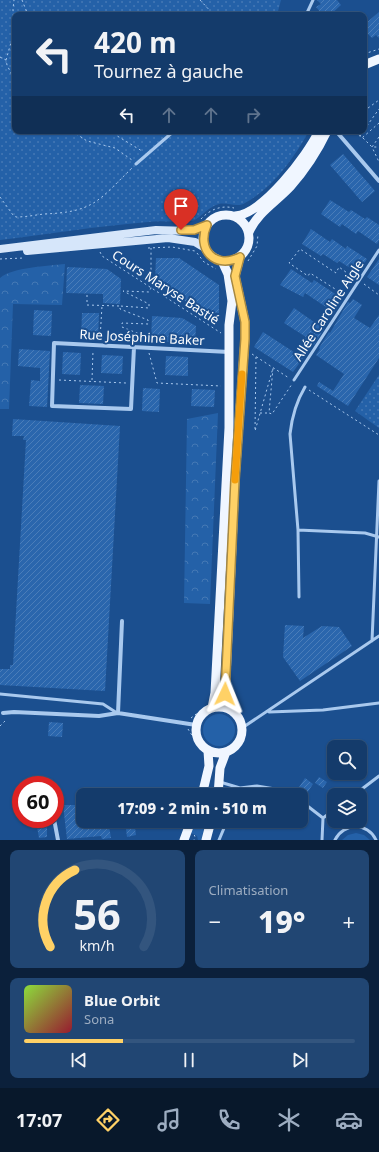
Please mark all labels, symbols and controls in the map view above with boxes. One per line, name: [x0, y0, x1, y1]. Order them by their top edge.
text: 420 m: [94, 23, 177, 61]
icon: left: [28, 28, 80, 80]
text: Tournez à gauche: [94, 59, 243, 83]
icon: left: [116, 104, 138, 126]
icon: ahead: [158, 104, 180, 126]
icon: ahead: [200, 104, 222, 126]
icon: right: [242, 104, 264, 126]
pin: [164, 189, 198, 230]
icon: arrive: [170, 195, 192, 217]
street label: Cours Maryse Bastié: [109, 246, 223, 328]
street label: Allée Caroline Aigle: [288, 256, 368, 364]
street label: Rue Joséphine Baker: [79, 325, 206, 349]
position arrow: [204, 673, 246, 715]
map controls: [327, 740, 367, 828]
button: search: [327, 740, 367, 780]
speed limit sign: 60: [12, 776, 64, 828]
button: layers: [327, 788, 367, 828]
text: 17:09 · 2 min · 510 m: [117, 798, 267, 818]
text: Climatisation: [209, 881, 288, 899]
text: 56: [73, 886, 121, 942]
text: 19°: [258, 901, 305, 942]
text: −: [209, 906, 221, 936]
text: +: [342, 906, 355, 936]
text: km/h: [80, 936, 115, 955]
text: Blue Orbit: [84, 990, 160, 1010]
text: Sona: [84, 1010, 114, 1028]
icon: previous: [68, 1049, 90, 1071]
icon: pause: [178, 1049, 200, 1071]
icon: next: [289, 1049, 311, 1071]
icon: directions: [94, 1106, 122, 1134]
icon: music: [155, 1106, 183, 1134]
icon: phone: [215, 1106, 243, 1134]
icon: climate: [275, 1106, 303, 1134]
icon: car: [335, 1106, 363, 1134]
text: 17:07: [16, 1108, 62, 1132]

